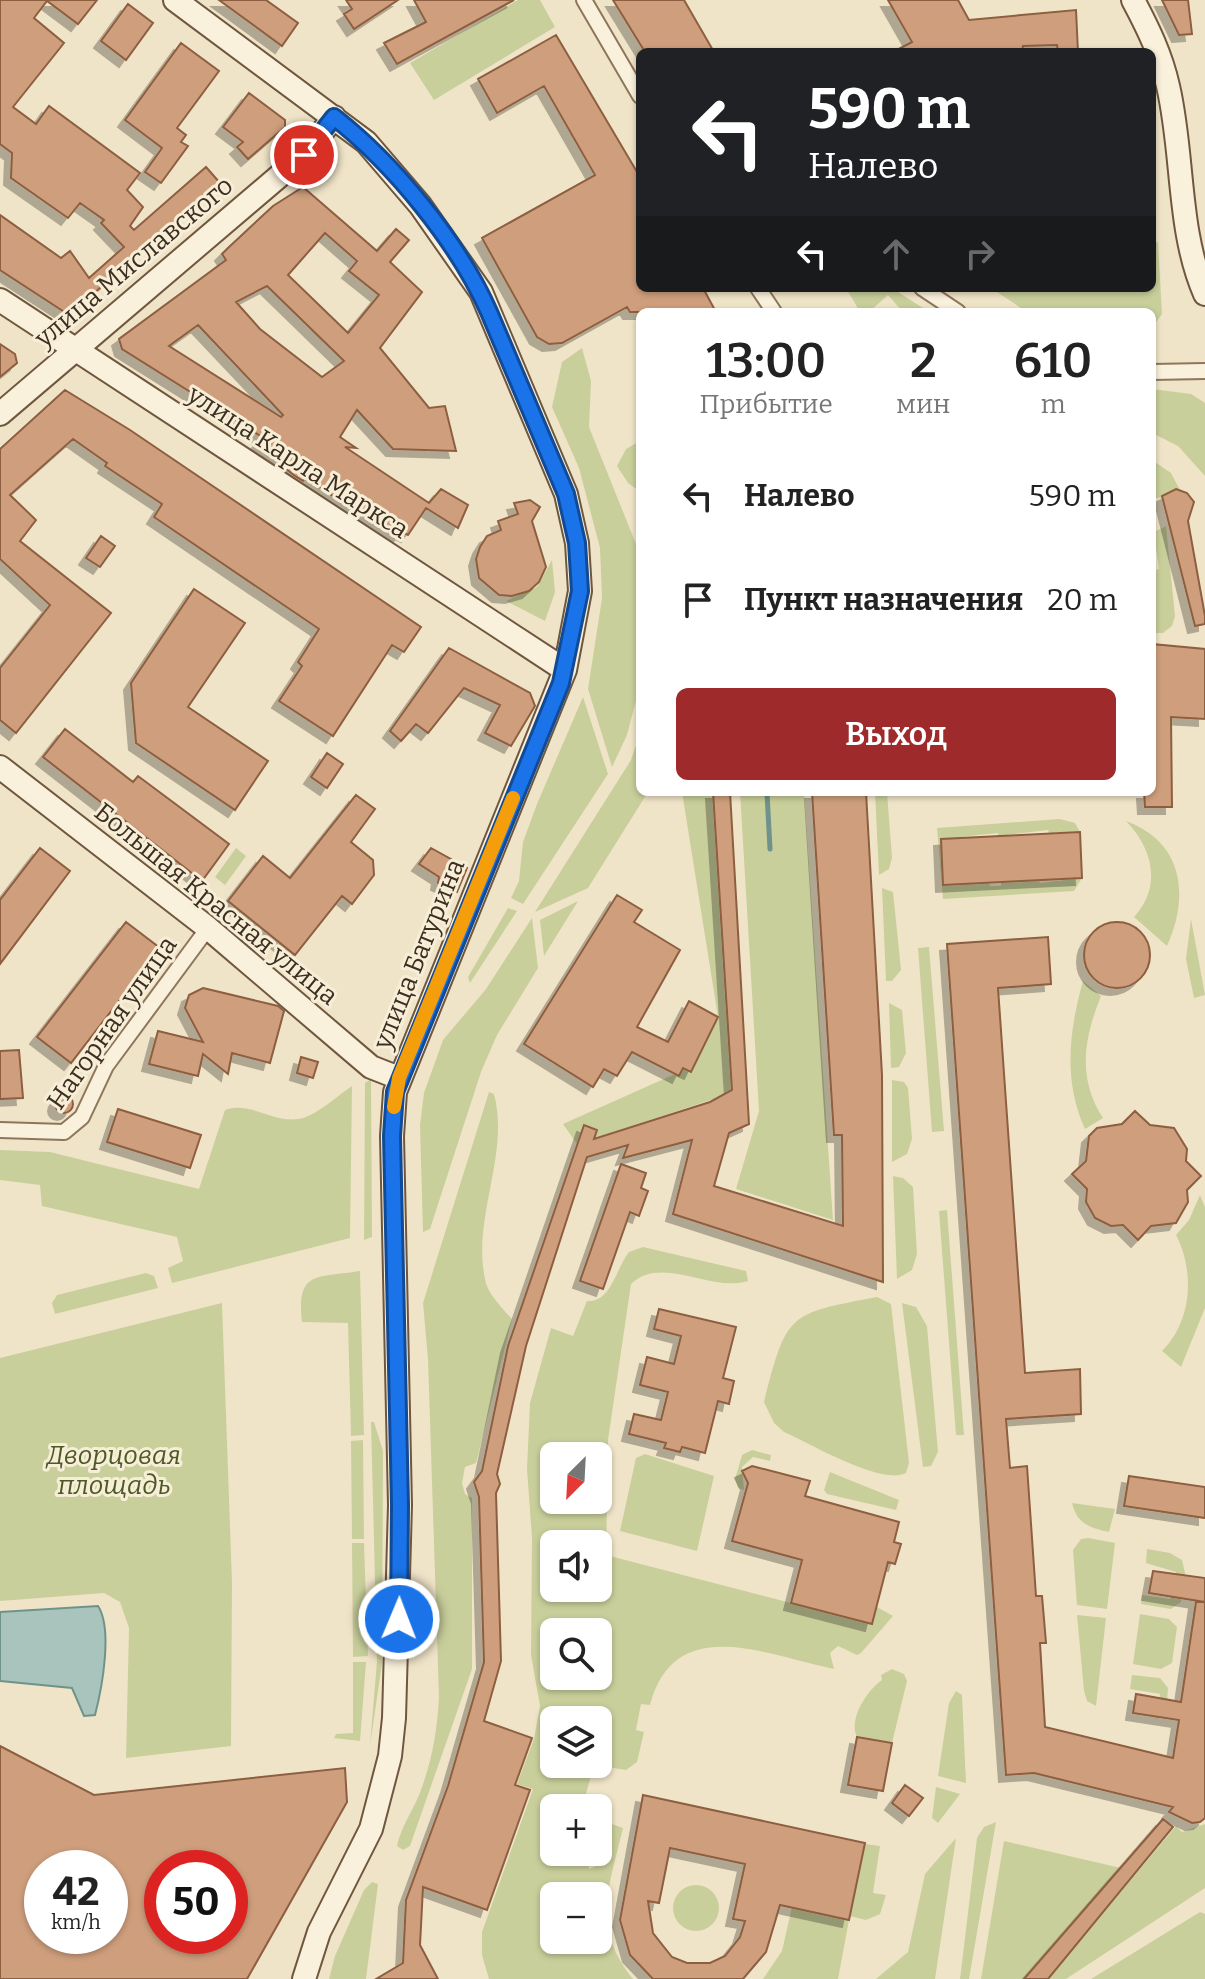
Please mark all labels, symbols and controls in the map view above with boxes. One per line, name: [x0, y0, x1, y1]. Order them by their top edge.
text: 590 m: [808, 76, 970, 143]
icon: left: [676, 80, 780, 184]
pin: [270, 121, 338, 189]
icon: arrive: [282, 133, 326, 177]
text: Налево: [808, 144, 939, 188]
street label: улица Миславского: [28, 170, 239, 355]
icon: left: [790, 232, 834, 276]
icon: ahead: [874, 232, 918, 276]
icon: right: [958, 232, 1002, 276]
text: 13:00: [706, 332, 826, 390]
text: 2: [910, 332, 937, 390]
text: 610: [1014, 332, 1092, 390]
street label: улица Карла Маркса: [181, 378, 414, 545]
text: Прибытие: [700, 389, 833, 420]
text: мин: [896, 389, 950, 420]
text: m: [1041, 389, 1066, 420]
icon: left: [676, 474, 720, 518]
text: Налево: [744, 478, 855, 514]
text: 590 m: [1029, 478, 1116, 514]
icon: arrive: [676, 578, 720, 622]
text: Пункт назначения: [744, 582, 1023, 618]
text: 20 m: [1047, 582, 1117, 618]
button: Выход: [676, 688, 1116, 780]
street label: Большая Красная улица: [88, 796, 344, 1012]
street label: улица Батурина: [366, 854, 471, 1054]
street label: Нагорная улица: [41, 930, 183, 1116]
park label: Дворцовая площадь: [45, 1440, 181, 1501]
north arrow: [540, 1442, 612, 1514]
map controls: [540, 1442, 612, 1954]
button: sound: [540, 1530, 612, 1602]
position arrow: [357, 1577, 441, 1661]
button: search: [540, 1618, 612, 1690]
button: layers: [540, 1706, 612, 1778]
button: +: [540, 1794, 612, 1866]
speed limit sign: 50: [144, 1850, 248, 1954]
text: 42: [53, 1868, 99, 1916]
button: −: [540, 1882, 612, 1954]
text: km/h: [51, 1910, 101, 1934]

